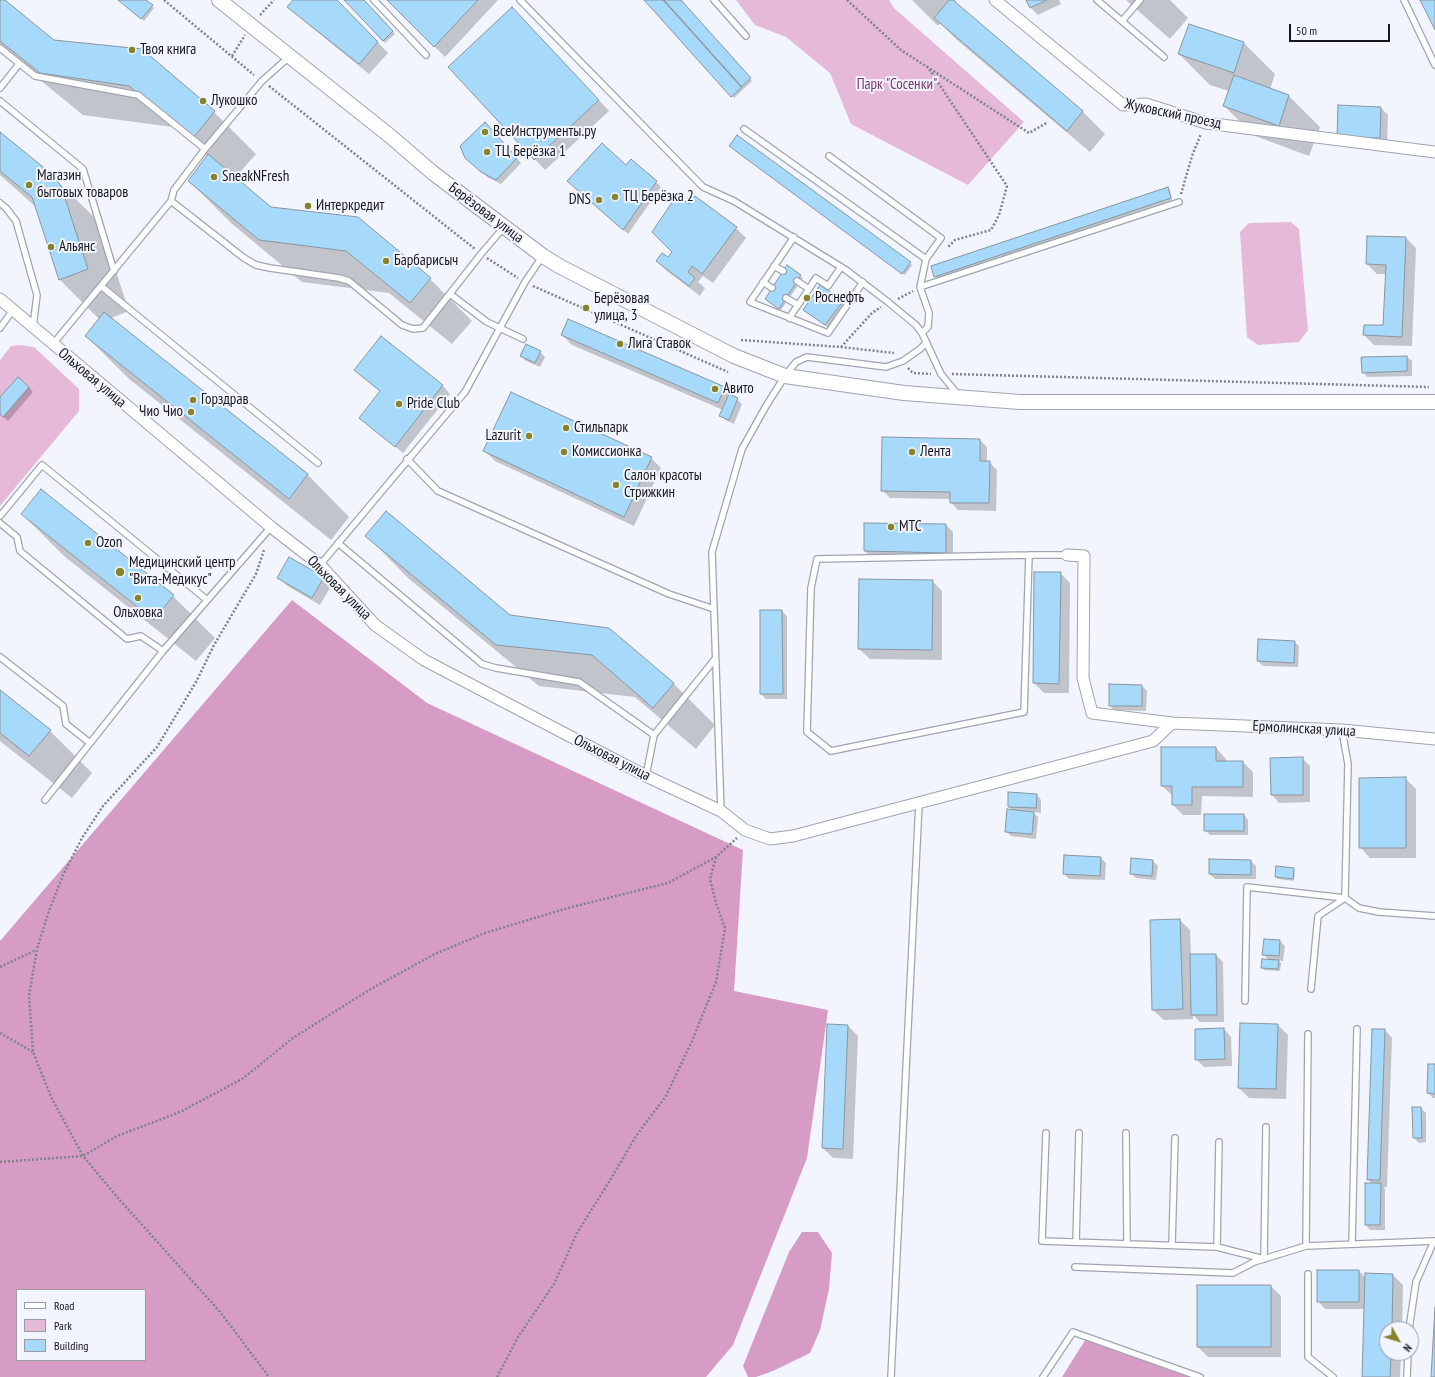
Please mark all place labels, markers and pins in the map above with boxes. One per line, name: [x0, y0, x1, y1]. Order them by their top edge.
place label: Твоя книга: [140, 41, 196, 59]
marker: Твоя книга: [127, 45, 137, 55]
place label: Лукошко: [211, 92, 257, 110]
marker: Лукошко: [198, 96, 208, 106]
place label: ВсеИнструменты.ру: [493, 123, 596, 141]
marker: ВсеИнструменты.ру: [480, 127, 490, 137]
place label: ТЦ Берёзка 1: [495, 143, 566, 161]
marker: ТЦ Берёзка 1: [482, 147, 492, 157]
place label: Магазин бытовых товаров: [37, 167, 128, 202]
place label: SneakNFresh: [222, 168, 289, 186]
marker: SneakNFresh: [209, 172, 219, 182]
marker: Магазин бытовых товаров: [24, 180, 34, 190]
place label: ТЦ Берёзка 2: [623, 188, 694, 206]
place label: DNS: [569, 191, 591, 209]
marker: ТЦ Берёзка 2: [610, 192, 620, 202]
marker: DNS: [594, 195, 604, 205]
place label: Интеркредит: [316, 197, 384, 215]
marker: Интеркредит: [303, 201, 313, 211]
place label: Альянс: [59, 238, 95, 256]
marker: Альянс: [46, 242, 56, 252]
place label: Барбарисыч: [394, 252, 458, 270]
marker: Барбарисыч: [381, 256, 391, 266]
place label: Роснефть: [815, 289, 864, 307]
place label: Берёзовая улица, 3: [594, 290, 649, 325]
marker: Роснефть: [802, 293, 812, 303]
marker: Берёзовая улица, 3: [581, 303, 591, 313]
place label: Лига Ставок: [628, 335, 691, 353]
marker: Лига Ставок: [615, 339, 625, 349]
place label: Авито: [723, 380, 754, 398]
marker: Авито: [710, 384, 720, 394]
place label: Горздрав: [201, 391, 248, 409]
marker: Горздрав: [188, 395, 198, 405]
place label: Pride Club: [407, 395, 460, 413]
marker: Pride Club: [394, 399, 404, 409]
place label: Чио Чио: [139, 403, 183, 421]
marker: Чио Чио: [186, 407, 196, 417]
place label: Стильпарк: [574, 419, 628, 437]
marker: Стильпарк: [561, 423, 571, 433]
place label: Lazurit: [486, 427, 521, 445]
marker: Lazurit: [524, 431, 534, 441]
place label: Комиссионка: [572, 443, 641, 461]
place label: Лента: [920, 443, 951, 461]
marker: Комиссионка: [559, 447, 569, 457]
marker: Лента: [907, 447, 917, 457]
place label: Салон красоты Стрижкин: [624, 467, 702, 502]
marker: Салон красоты Стрижкин: [611, 480, 621, 490]
place label: МТС: [899, 518, 922, 536]
marker: МТС: [886, 522, 896, 532]
place label: Ozon: [96, 534, 122, 552]
marker: Ozon: [83, 538, 93, 548]
place label: Медицинский центр "Вита-Медикус": [129, 554, 236, 589]
marker: Медицинский центр "Вита-Медикус": [114, 566, 126, 578]
marker: Ольховка: [133, 593, 143, 603]
place label: Ольховка: [113, 604, 163, 622]

